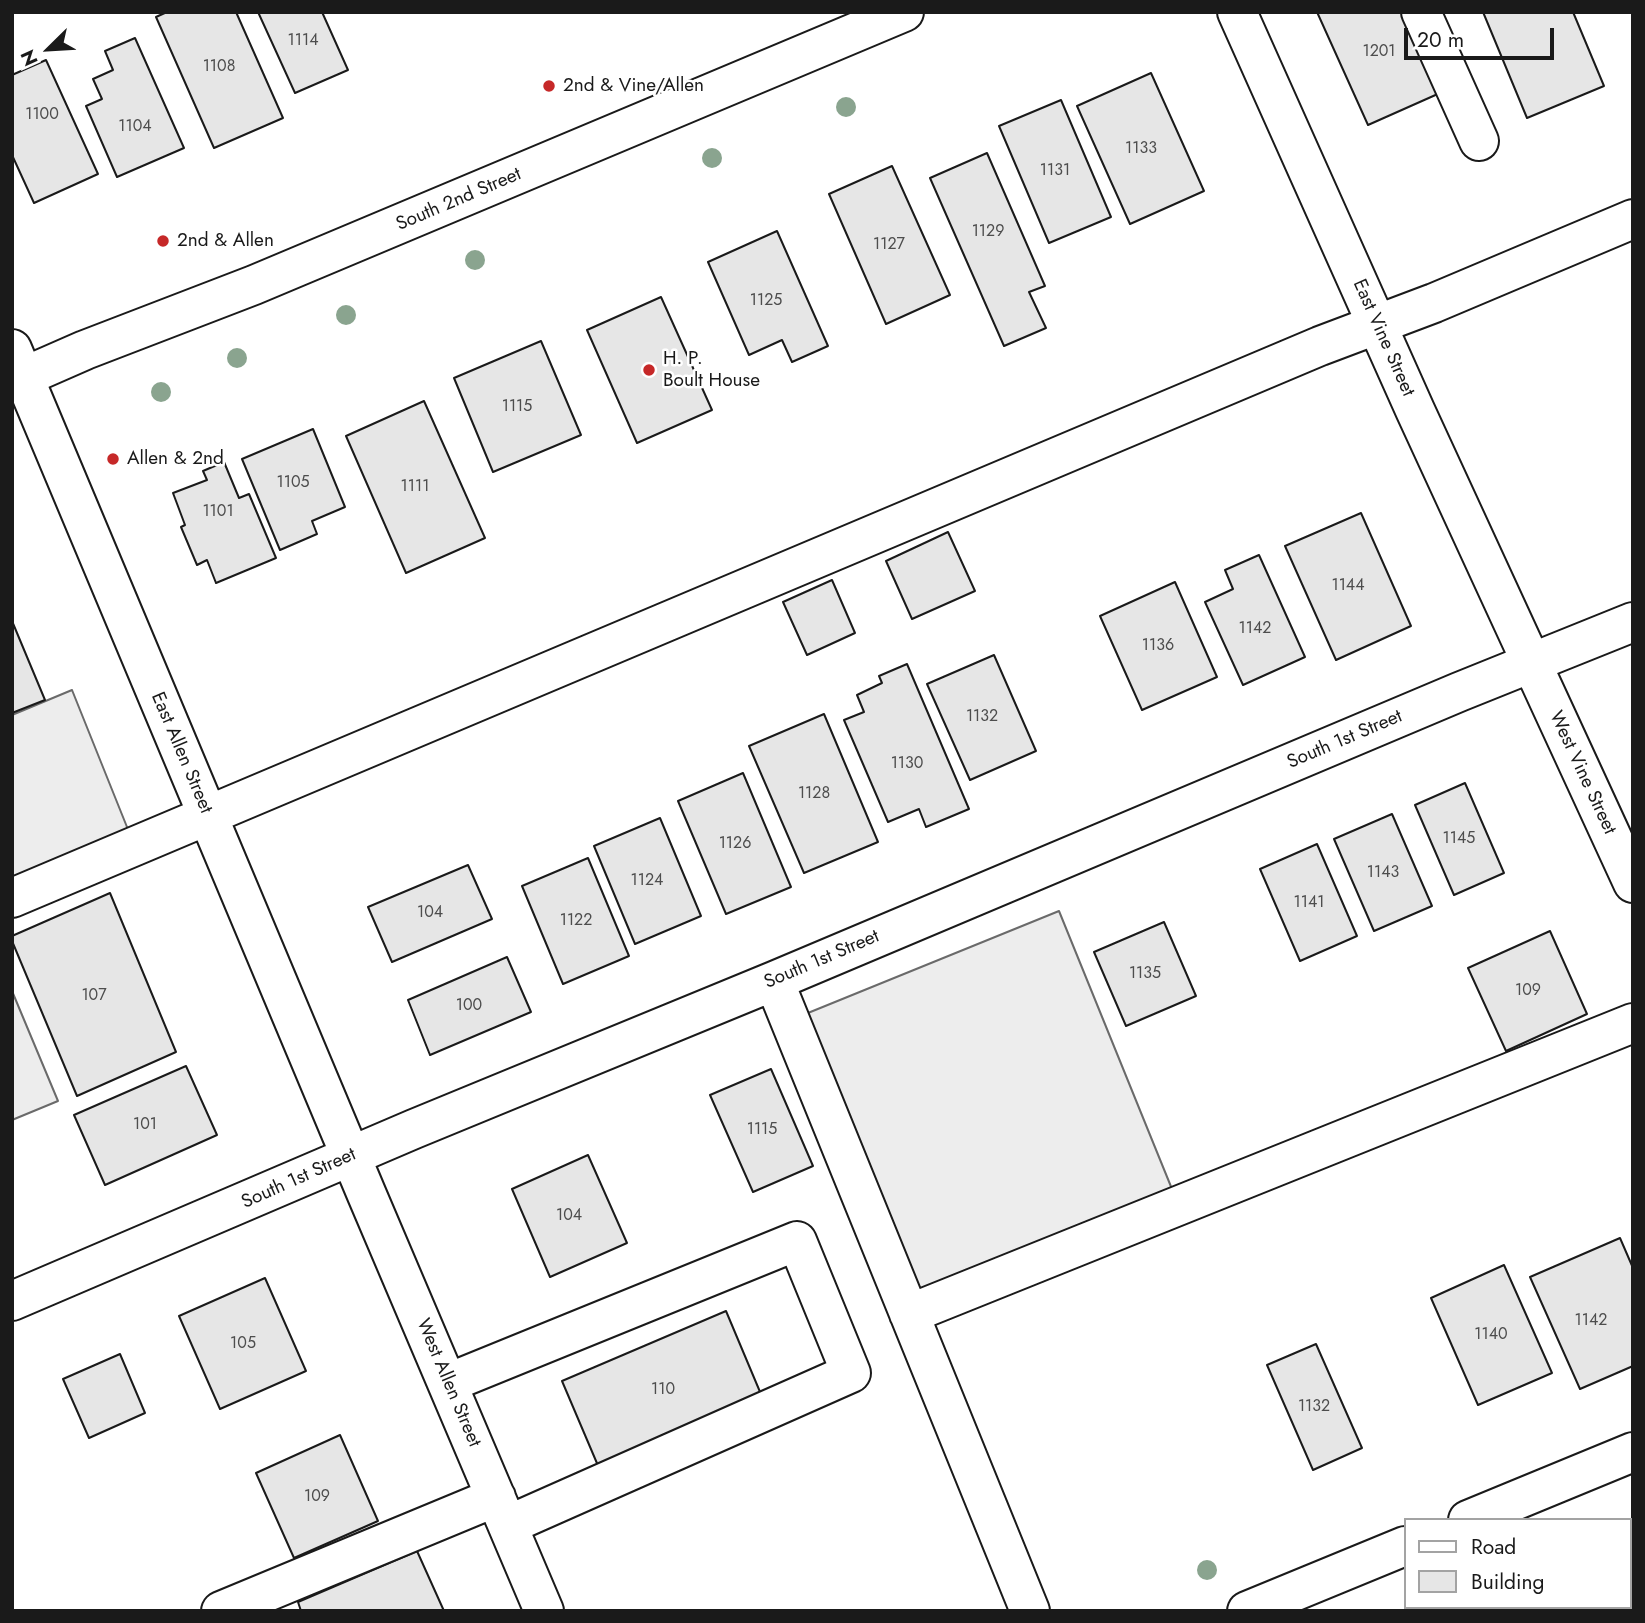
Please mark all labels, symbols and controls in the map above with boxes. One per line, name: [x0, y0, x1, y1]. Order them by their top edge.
north arrow: [14, 14, 84, 84]
scale bar: [1407, 14, 1558, 58]
text: 20 m: [1417, 25, 1464, 55]
house number: 1114: [288, 31, 318, 51]
house number: 1201: [1362, 42, 1396, 62]
text: N: [14, 45, 45, 70]
house number: 1108: [203, 57, 235, 77]
place label: 2nd & Vine/Allen: [563, 75, 704, 97]
marker: 2nd & Vine/Allen: [541, 78, 557, 94]
house number: 1100: [25, 105, 59, 125]
house number: 1104: [118, 117, 152, 137]
house number: 1133: [1125, 139, 1157, 159]
house number: 1131: [1040, 161, 1070, 181]
street label: South 2nd Street: [393, 163, 525, 237]
house number: 1129: [972, 222, 1004, 242]
place label: 2nd & Allen: [177, 230, 274, 252]
marker: 2nd & Allen: [155, 233, 171, 249]
house number: 1127: [873, 235, 905, 255]
street label: East Vine Street: [1347, 276, 1419, 400]
house number: 1125: [750, 291, 782, 311]
place label: H. P. Boult House: [663, 348, 760, 392]
marker: H. P. Boult House: [641, 362, 657, 378]
house number: 1115: [502, 397, 532, 417]
place label: Allen & 2nd: [127, 448, 224, 470]
marker: Allen & 2nd: [105, 451, 121, 467]
house number: 1105: [276, 473, 310, 493]
house number: 1111: [401, 477, 429, 497]
house number: 1101: [202, 502, 234, 522]
house number: 1144: [1331, 576, 1365, 596]
house number: 1142: [1239, 619, 1271, 639]
house number: 1136: [1142, 636, 1174, 656]
street label: East Allen Street: [145, 689, 217, 817]
street label: South 1st Street: [1284, 706, 1406, 774]
house number: 1132: [966, 707, 998, 727]
street label: West Vine Street: [1544, 708, 1620, 838]
house number: 1130: [891, 754, 923, 774]
house number: 1128: [798, 784, 830, 804]
house number: 1145: [1443, 829, 1475, 849]
house number: 1126: [719, 834, 751, 854]
house number: 1143: [1367, 863, 1399, 883]
house number: 1124: [631, 871, 663, 891]
house number: 1141: [1294, 893, 1324, 913]
house number: 104: [417, 903, 443, 923]
house number: 1122: [560, 911, 592, 931]
street label: South 1st Street: [761, 926, 883, 994]
house number: 1135: [1129, 964, 1161, 984]
house number: 109: [1515, 981, 1541, 1001]
house number: 107: [81, 986, 107, 1006]
house number: 100: [456, 996, 482, 1016]
house number: 101: [133, 1115, 157, 1135]
house number: 1115: [747, 1120, 777, 1140]
street label: South 1st Street: [238, 1144, 360, 1214]
house number: 104: [556, 1206, 582, 1226]
house number: 1142: [1575, 1311, 1607, 1331]
street label: West Allen Street: [411, 1315, 485, 1451]
house number: 1140: [1474, 1325, 1508, 1345]
house number: 105: [230, 1334, 256, 1354]
house number: 110: [651, 1380, 675, 1400]
house number: 1132: [1298, 1397, 1330, 1417]
house number: 109: [304, 1487, 330, 1507]
legend: [1404, 1518, 1631, 1609]
text: Road: [1471, 1532, 1516, 1562]
text: Building: [1471, 1567, 1544, 1597]

